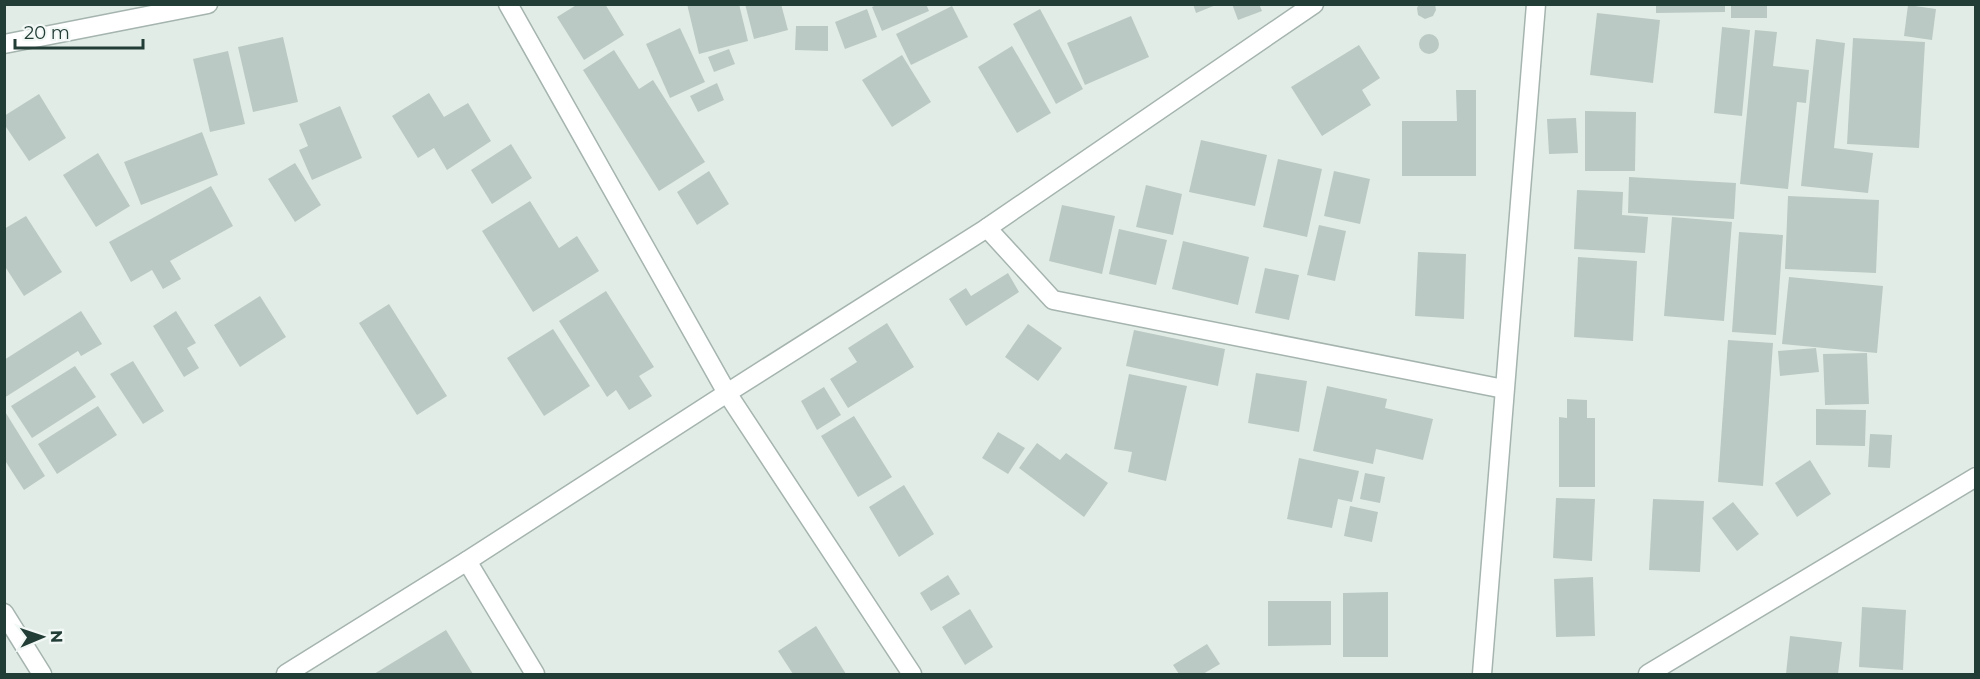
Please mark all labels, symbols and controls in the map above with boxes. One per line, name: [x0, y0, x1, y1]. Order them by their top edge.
scale bar: [15, 12, 142, 50]
text: 20 m: [24, 22, 70, 44]
north arrow: [12, 607, 72, 667]
text: N: [47, 630, 66, 643]

